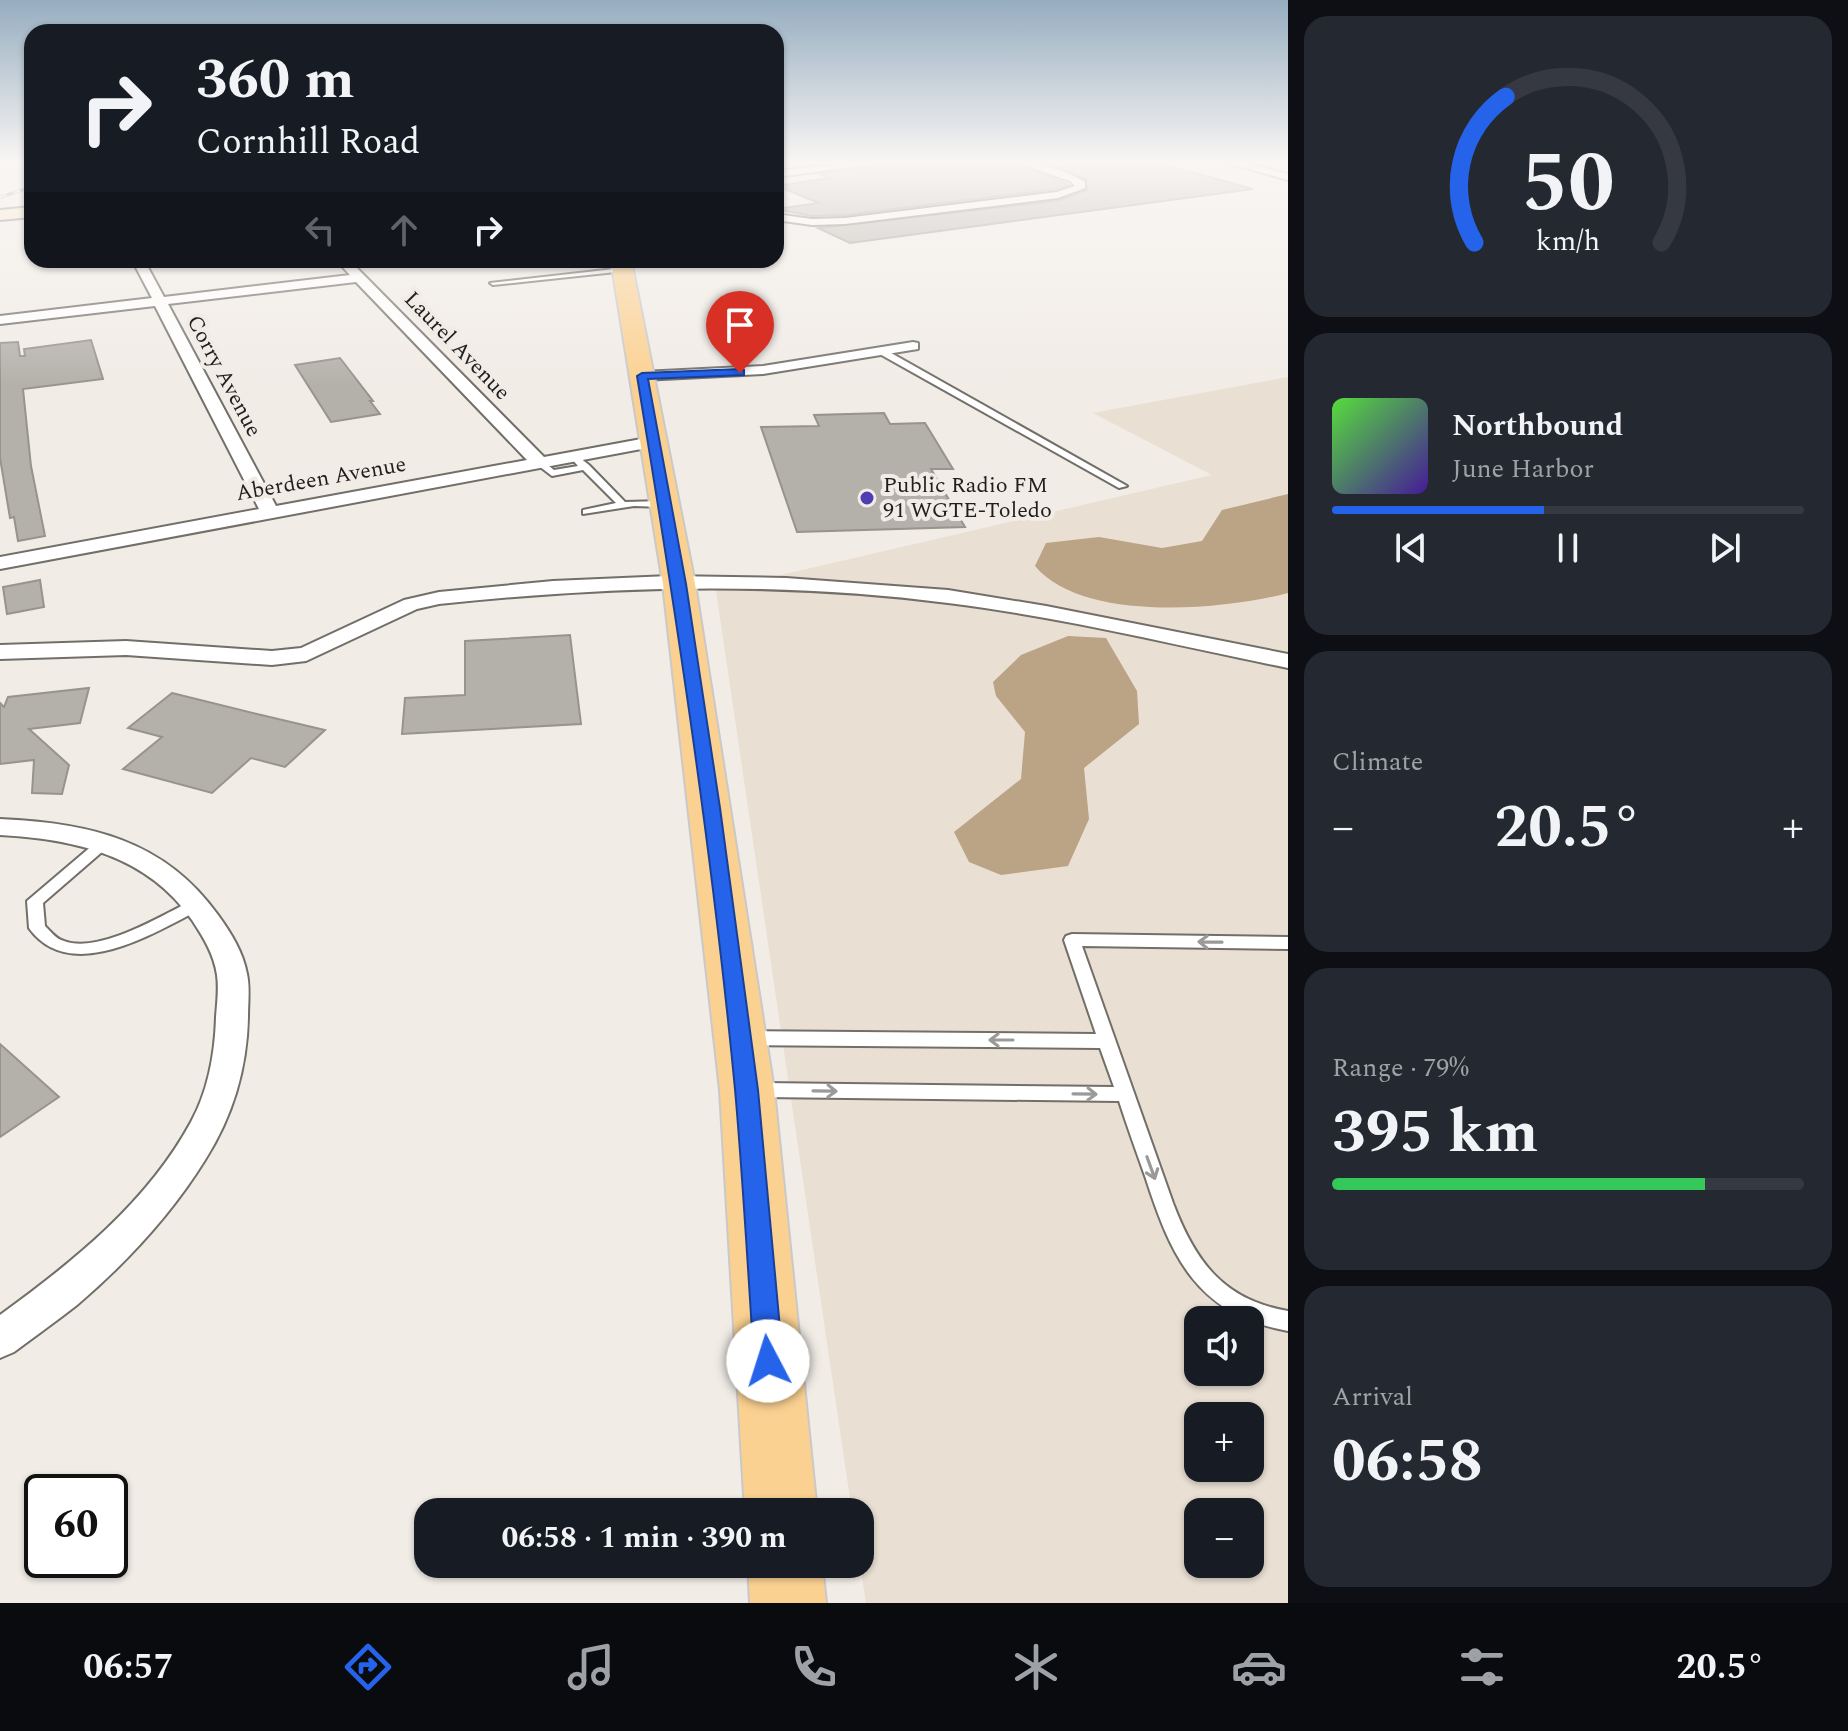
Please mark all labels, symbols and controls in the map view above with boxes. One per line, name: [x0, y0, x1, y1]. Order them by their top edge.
text: 360 m: [196, 38, 355, 123]
icon: right: [64, 56, 168, 160]
text: Cornhill Road: [196, 115, 420, 170]
text: 50: [1521, 120, 1615, 247]
icon: left: [298, 208, 342, 252]
icon: ahead: [382, 208, 426, 252]
icon: right: [466, 208, 510, 252]
text: km/h: [1536, 220, 1600, 263]
street label: Laurel Avenue: [396, 284, 518, 408]
pin: [706, 291, 774, 373]
icon: arrive: [718, 303, 762, 347]
street label: Corry Avenue: [178, 309, 270, 443]
text: Northbound: [1452, 403, 1623, 449]
street label: Aberdeen Avenue: [233, 448, 409, 510]
text: June Harbor: [1452, 449, 1594, 489]
place label: Public Radio FM 91 WGTE-Toledo: [883, 469, 1052, 527]
marker: Public Radio FM 91 WGTE-Toledo: [858, 489, 876, 507]
icon: previous: [1389, 526, 1433, 570]
icon: pause: [1546, 526, 1590, 570]
icon: next: [1703, 526, 1747, 570]
text: Climate: [1332, 742, 1423, 782]
text: 20.5°: [1494, 782, 1642, 874]
text: −: [1332, 794, 1354, 861]
text: +: [1782, 794, 1804, 861]
one-way arrow: [1197, 934, 1224, 950]
one-way arrow: [988, 1032, 1015, 1048]
text: Range · 79%: [1332, 1048, 1469, 1088]
one-way arrow: [811, 1083, 838, 1098]
one-way arrow: [1071, 1086, 1098, 1102]
text: 395 km: [1332, 1087, 1538, 1179]
one-way arrow: [1145, 1155, 1160, 1180]
map controls: [1184, 1306, 1264, 1578]
button: sound: [1184, 1306, 1264, 1386]
position arrow: [726, 1319, 810, 1403]
text: Arrival: [1332, 1377, 1413, 1417]
button: +: [1184, 1402, 1264, 1482]
text: 06:58: [1332, 1416, 1483, 1508]
speed limit sign: 60: [24, 1474, 128, 1578]
button: −: [1184, 1498, 1264, 1578]
text: 06:58 · 1 min · 390 m: [501, 1515, 787, 1561]
icon: directions: [340, 1639, 396, 1695]
icon: music: [563, 1639, 619, 1695]
icon: phone: [786, 1639, 842, 1695]
icon: climate: [1008, 1639, 1064, 1695]
icon: car: [1231, 1639, 1287, 1695]
icon: filters: [1454, 1639, 1510, 1695]
text: 06:57: [83, 1640, 174, 1695]
text: 20.5°: [1676, 1640, 1765, 1695]

